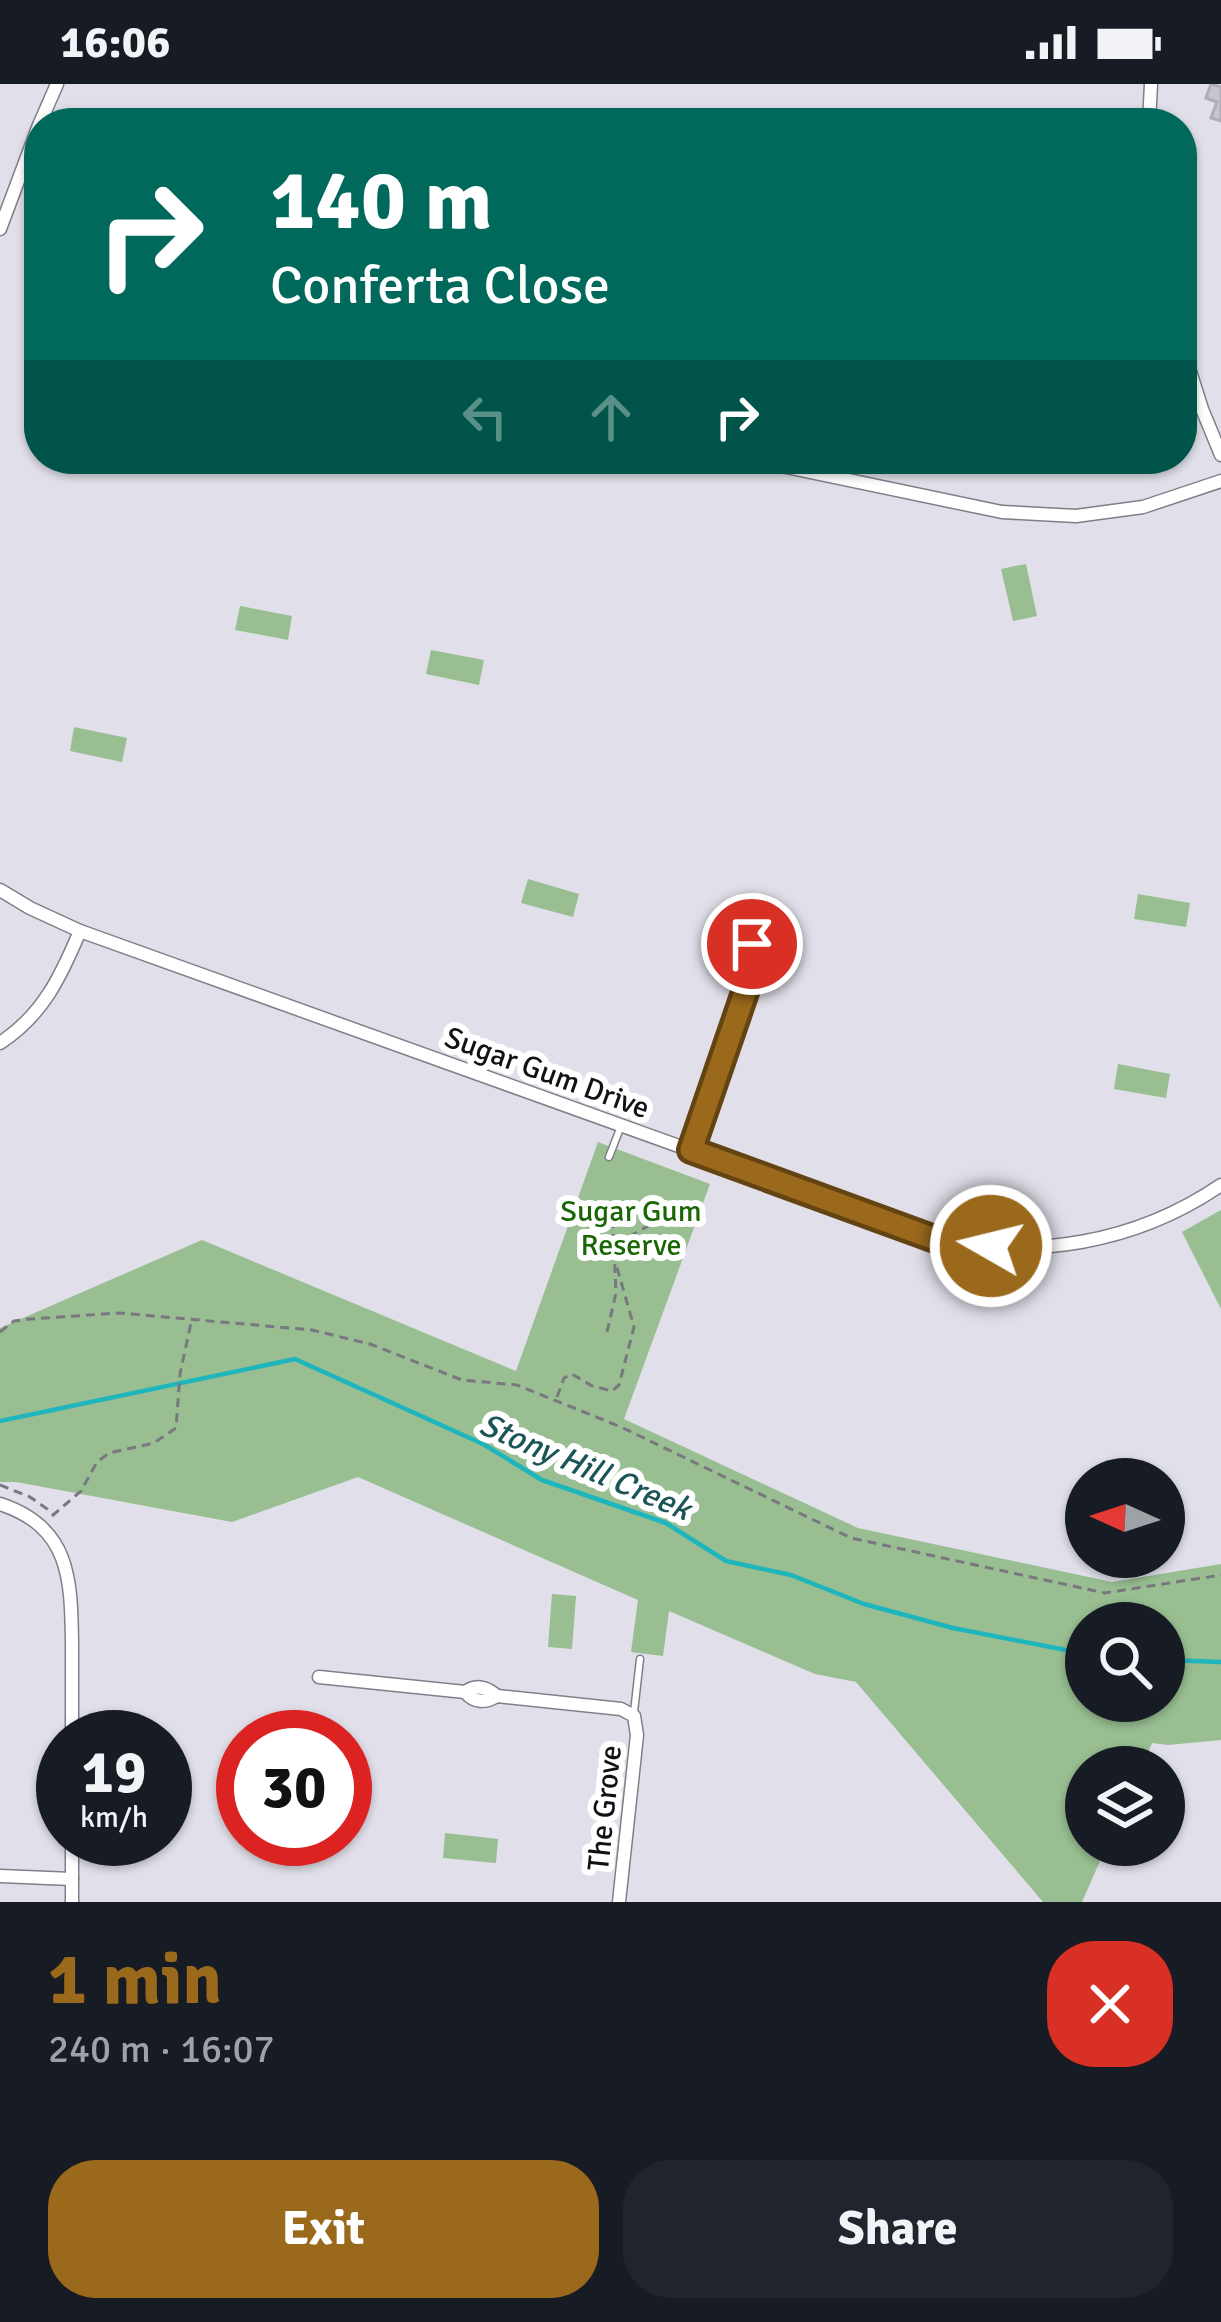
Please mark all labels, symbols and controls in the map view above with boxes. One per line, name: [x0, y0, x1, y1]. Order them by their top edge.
text: 16:06: [60, 15, 170, 70]
text: 140 m: [270, 149, 492, 253]
icon: right: [72, 156, 228, 312]
text: Conferta Close: [270, 252, 610, 319]
icon: left: [452, 384, 518, 450]
icon: ahead: [578, 384, 644, 450]
icon: right: [704, 384, 770, 450]
pin: [701, 893, 803, 995]
icon: arrive: [719, 911, 785, 977]
street label: Sugar Gum Drive: [440, 1019, 654, 1127]
position arrow: [928, 1183, 1054, 1309]
park label: Sugar Gum Reserve: [560, 1193, 702, 1264]
water label: Stony Hill Creek: [473, 1404, 699, 1531]
north arrow: [1065, 1458, 1185, 1578]
map controls: [1065, 1458, 1185, 1866]
button: search: [1065, 1602, 1185, 1722]
speed limit sign: 30: [216, 1710, 372, 1866]
text: 19: [82, 1736, 146, 1810]
street label: The Grove: [580, 1743, 630, 1873]
button: layers: [1065, 1746, 1185, 1866]
text: km/h: [80, 1799, 148, 1836]
text: 1 min: [48, 1935, 222, 2024]
button: close: [1047, 1941, 1173, 2067]
text: 240 m · 16:07: [48, 2025, 275, 2073]
button: Exit: [48, 2160, 599, 2298]
button: Share: [623, 2160, 1173, 2298]

